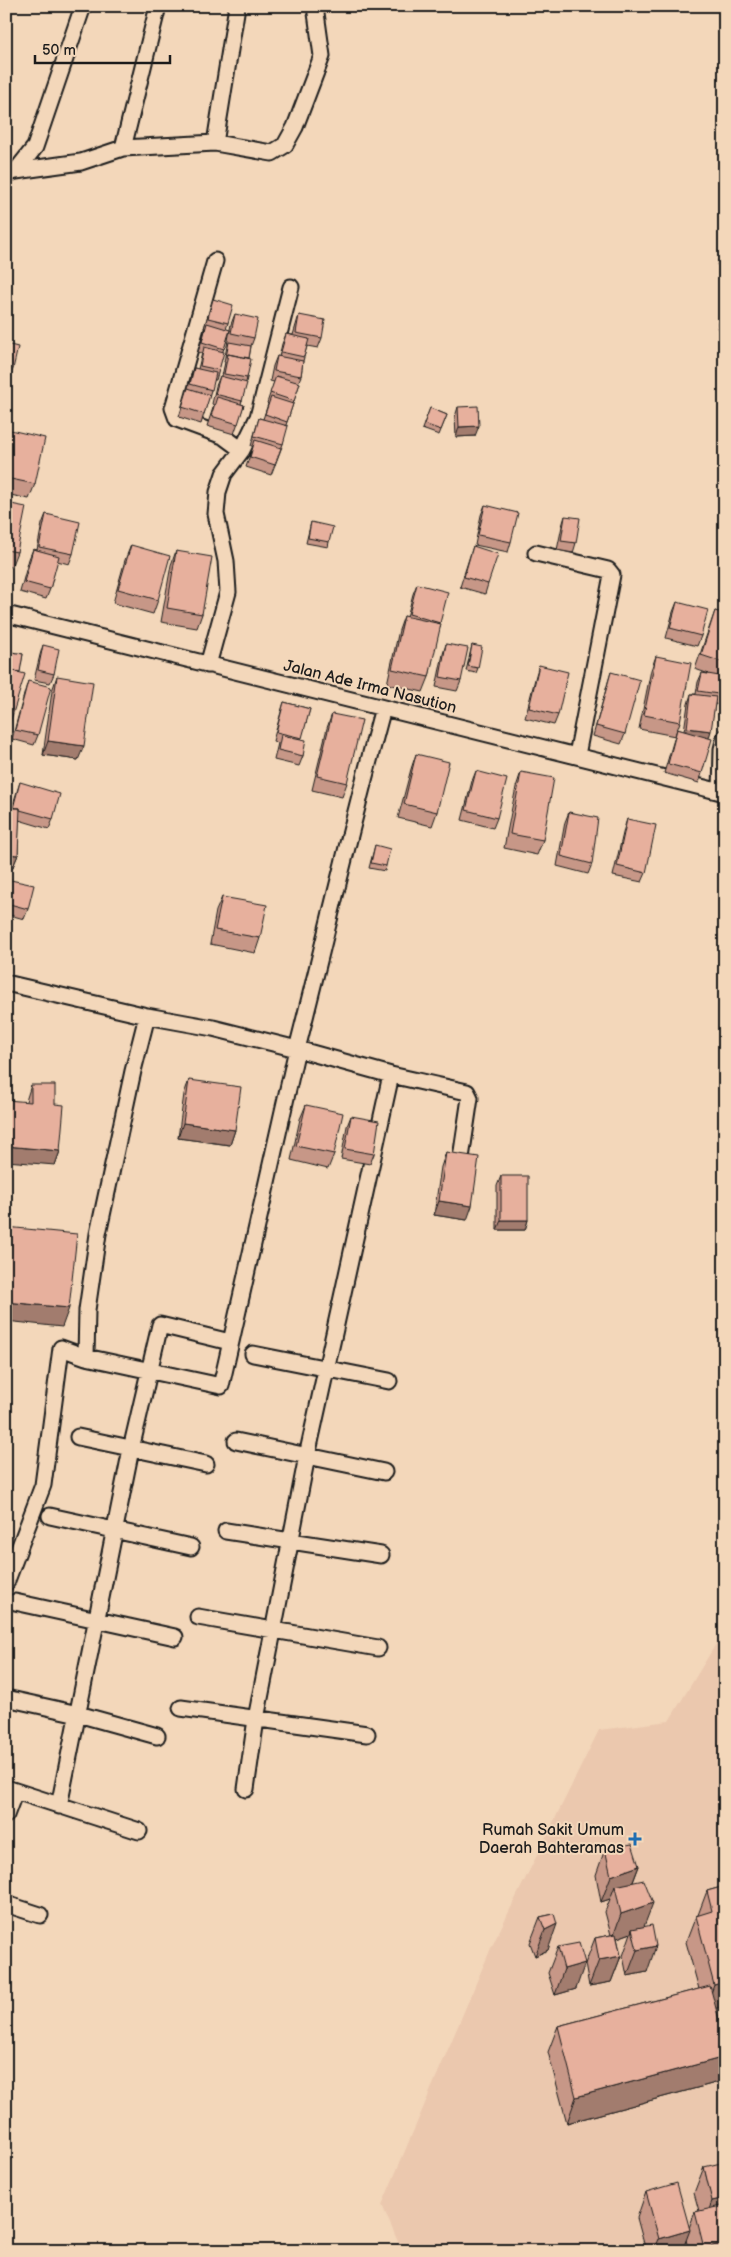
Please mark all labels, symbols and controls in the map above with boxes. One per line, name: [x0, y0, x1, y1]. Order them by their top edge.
scale bar: [35, 32, 170, 64]
text: 50 m: [42, 41, 76, 60]
street label: Jalan Ade Irma Nasution: [282, 656, 458, 718]
place label: Rumah Sakit Umum Daerah Bahteramas: [479, 1821, 624, 1858]
marker: Rumah Sakit Umum Daerah Bahteramas: [628, 1832, 642, 1846]

